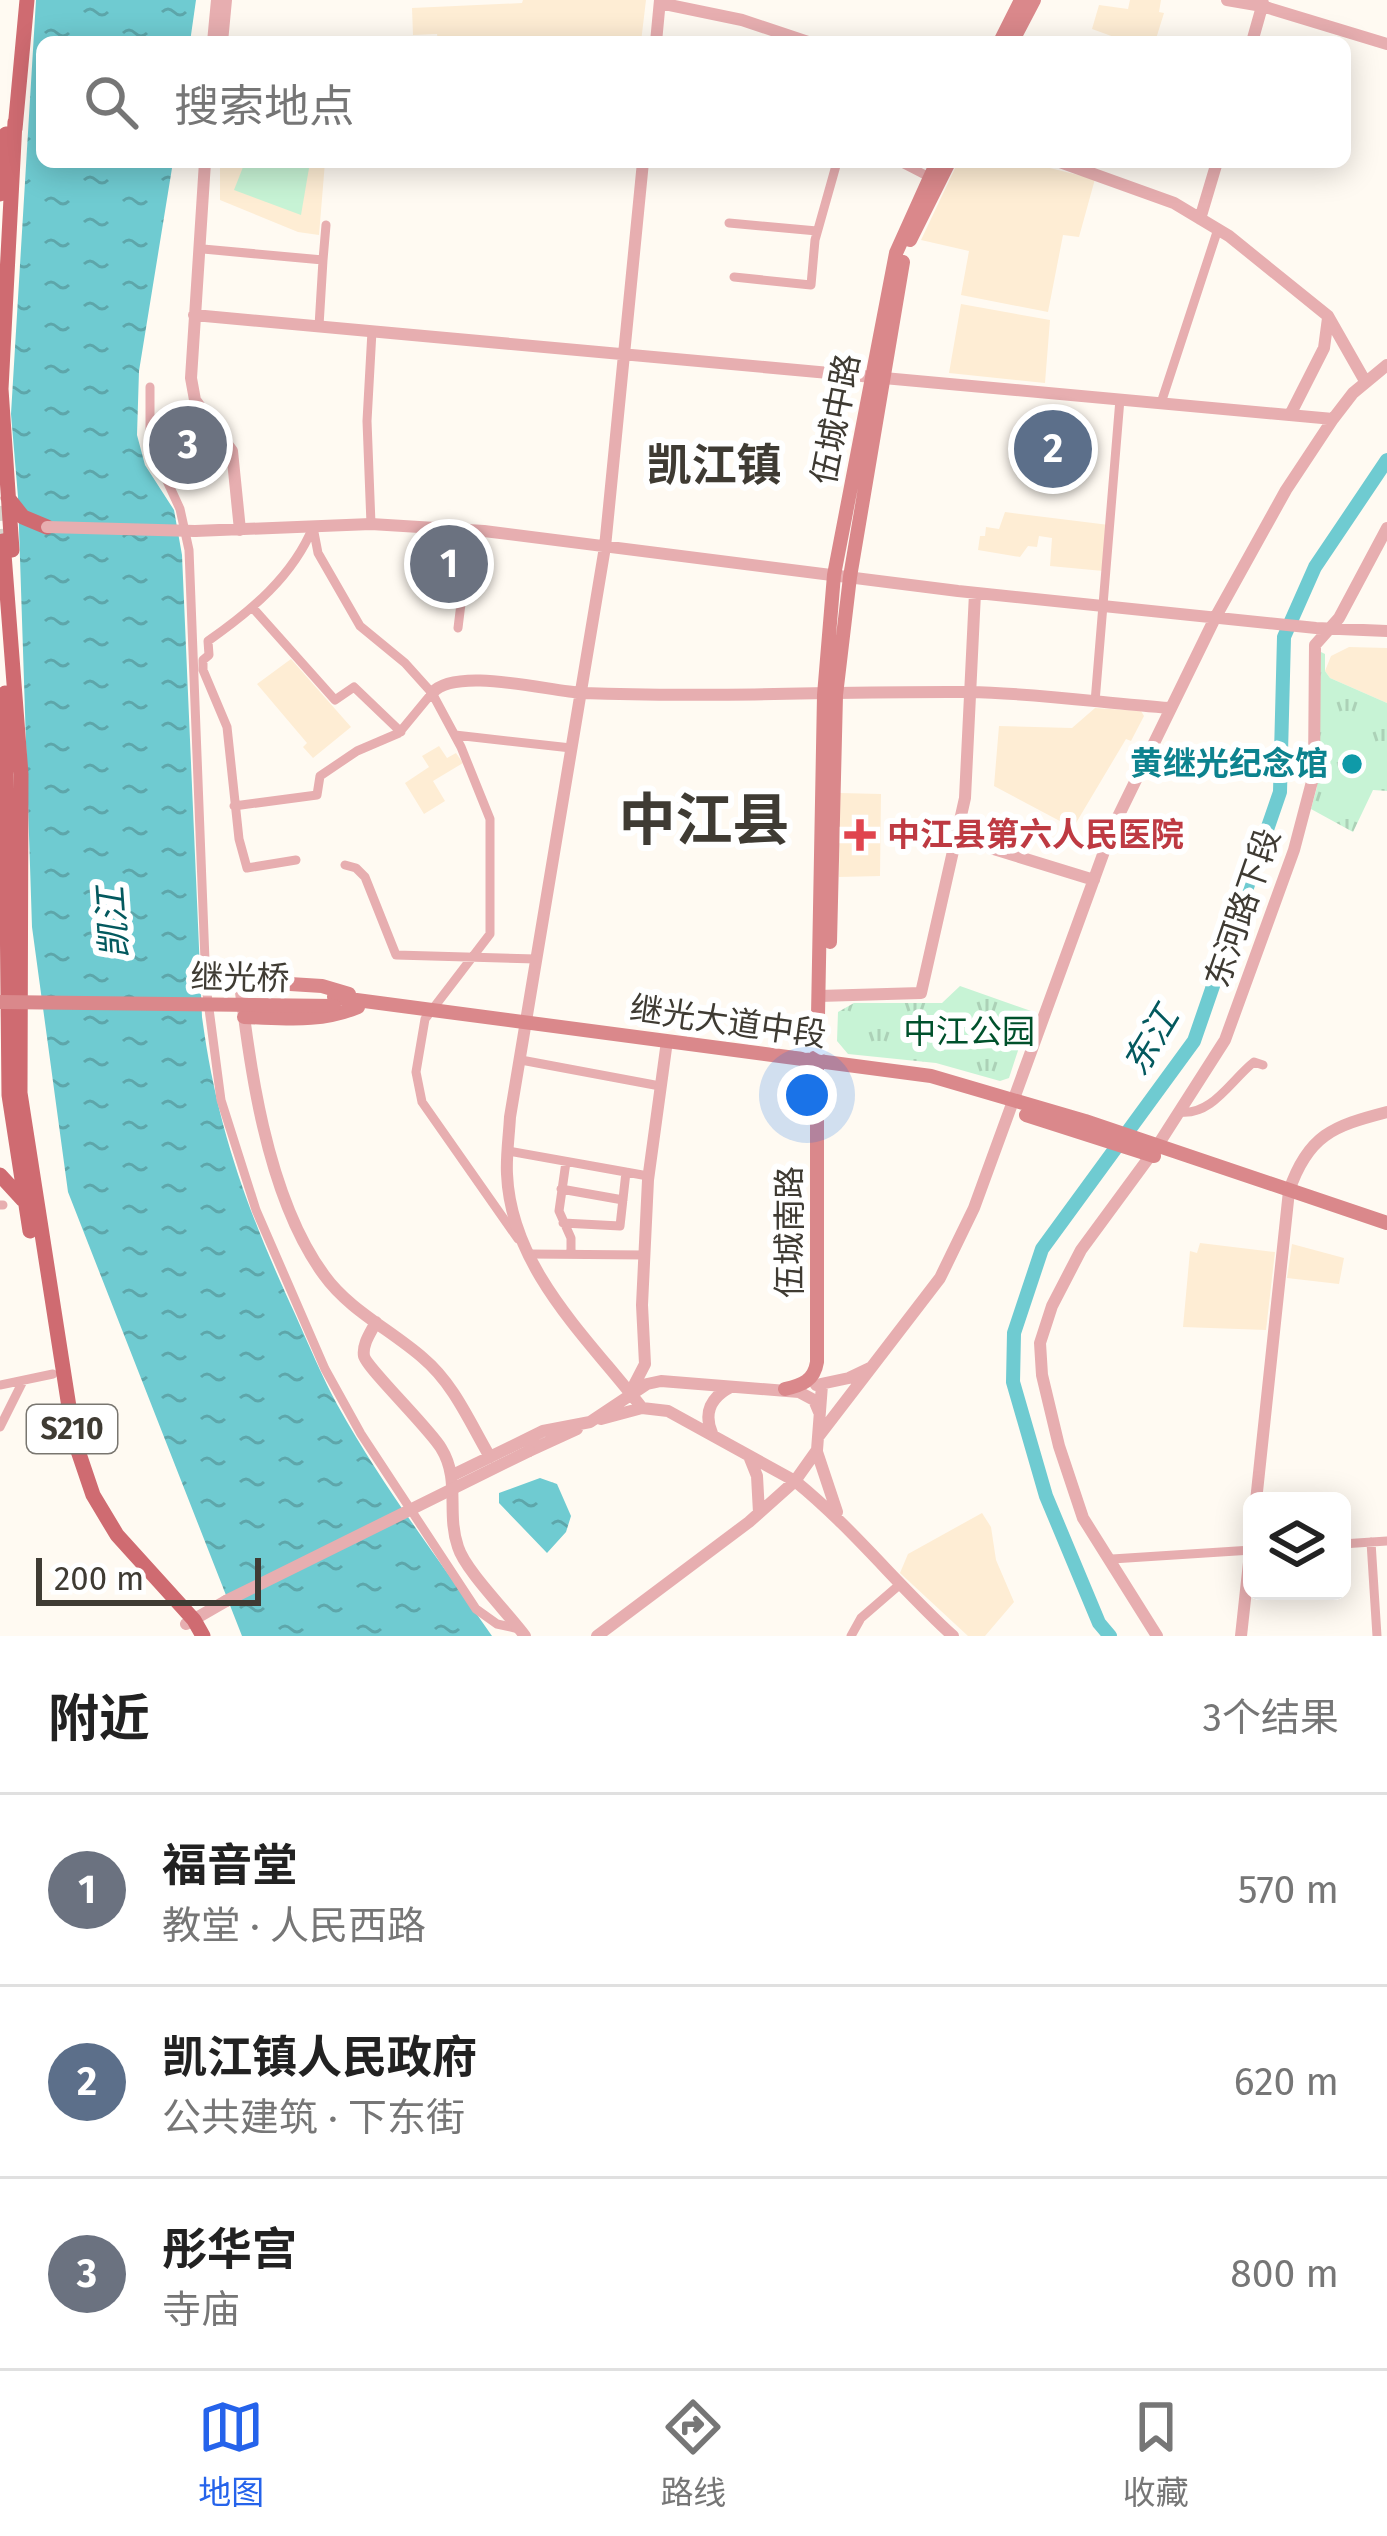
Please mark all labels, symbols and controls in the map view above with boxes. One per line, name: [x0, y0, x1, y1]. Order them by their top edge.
search box: [36, 36, 1351, 168]
icon: search: [78, 69, 144, 135]
text: 搜索地点: [174, 80, 354, 134]
street label: 伍城中路: [804, 350, 868, 488]
pin: 3: [149, 400, 227, 490]
pin: 2: [1014, 404, 1092, 494]
district label: 凯江镇: [646, 439, 782, 493]
pin: 1: [410, 519, 488, 609]
place label: 黄继光纪念馆: [1130, 744, 1328, 784]
marker: 黄继光纪念馆: [1339, 751, 1365, 777]
district label: 中江县: [619, 787, 790, 855]
place label: 中江县第六人民医院: [887, 815, 1184, 855]
marker: 中江县第六人民医院: [844, 819, 876, 851]
street label: 东河路下段: [1197, 823, 1289, 993]
water label: 凯江: [88, 882, 137, 960]
street label: 继光桥: [190, 957, 290, 999]
street label: 继光大道中段: [627, 988, 829, 1056]
water label: 东江: [1114, 995, 1190, 1083]
park label: 中江公园: [903, 1012, 1035, 1052]
your location: [777, 1065, 837, 1125]
street label: 伍城南路: [770, 1166, 810, 1298]
road number: S210: [27, 1405, 117, 1453]
map controls: [1243, 1492, 1351, 1600]
button: layers: [1243, 1492, 1351, 1600]
scale bar: [36, 1552, 261, 1605]
text: 200 m: [54, 1559, 144, 1599]
text: 附近: [48, 1688, 150, 1750]
text: 3个结果: [1203, 1695, 1339, 1741]
text: 福音堂: [162, 1839, 297, 1893]
text: 1: [78, 1867, 96, 1913]
text: 570 m: [1238, 1867, 1339, 1913]
text: 教堂 · 人民西路: [162, 1903, 426, 1949]
text: 凯江镇人民政府: [162, 2031, 477, 2085]
text: 2: [77, 2059, 97, 2105]
text: 620 m: [1234, 2059, 1339, 2105]
text: 公共建筑 · 下东街: [162, 2095, 465, 2141]
text: 彤华宫: [162, 2223, 297, 2277]
text: 3: [77, 2251, 97, 2297]
text: 800 m: [1230, 2251, 1339, 2297]
text: 寺庙: [162, 2287, 240, 2333]
tab: 地图: [198, 2394, 264, 2514]
tab: 路线: [660, 2394, 726, 2514]
tab: 收藏: [1123, 2394, 1189, 2514]

